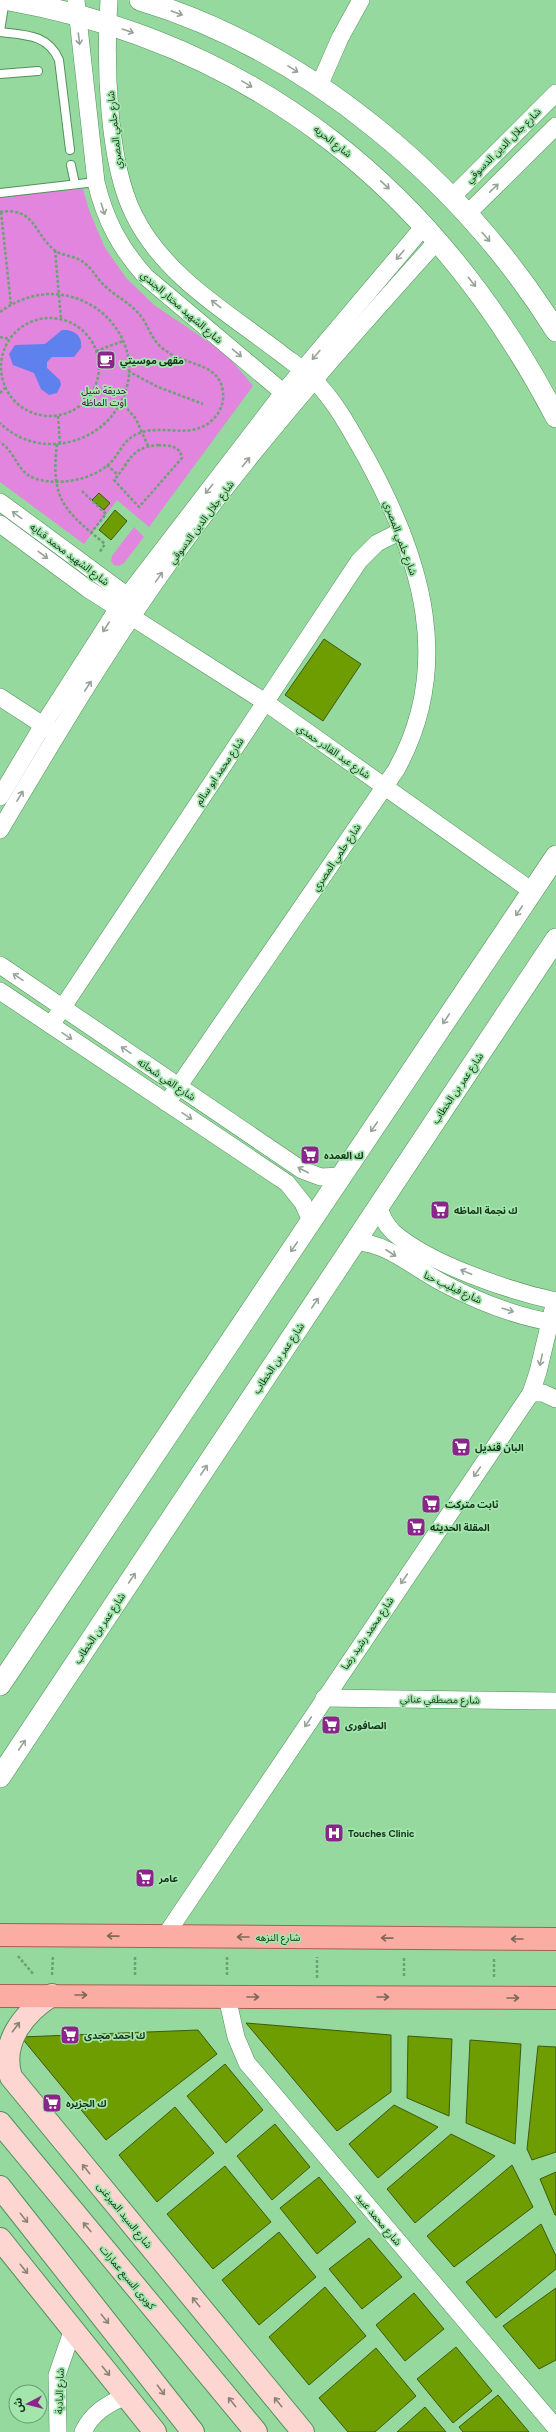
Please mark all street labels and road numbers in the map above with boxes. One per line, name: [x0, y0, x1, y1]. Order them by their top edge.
street label: شارع حلمي المصري: [104, 90, 126, 170]
street label: شارع جلال الدين الدسوقي: [463, 105, 545, 187]
street label: شارع الحريه: [310, 122, 354, 161]
street label: شارع الشهيد مختار الجندي: [137, 268, 225, 348]
street label: شارع جلال الدين الدسوقي: [166, 478, 238, 567]
street label: شارع حلمي المصري: [380, 499, 420, 578]
street label: شارع الشهيد محمد قنايه: [27, 520, 112, 589]
street label: شارع عبد القادر حمدي: [294, 721, 373, 783]
street label: شارع محمد ابو سالم: [192, 735, 248, 808]
street label: شارع حلمي المصري: [309, 821, 365, 894]
street label: شارع عمر بن الخطاب: [429, 1050, 487, 1127]
street label: شارع الفي شحاته: [135, 1055, 198, 1105]
street label: شارع فيليب حنا: [421, 1268, 484, 1308]
street label: شارع عمر بن الخطاب: [250, 1320, 308, 1397]
street label: شارع عمر بن الخطاب: [71, 1590, 129, 1667]
street label: شارع محمد رشيد رضا: [338, 1594, 398, 1673]
street label: شارع مصطفي عناني: [400, 1692, 480, 1708]
street label: شارع النزهه: [256, 1931, 300, 1945]
street label: شارع السيد الميرغنى: [93, 2180, 155, 2252]
street label: شارع محمد عبيد: [352, 2190, 404, 2249]
street label: كوبرى السبع عمارات: [96, 2243, 159, 2313]
street label: شارع البادية: [52, 2368, 68, 2414]

